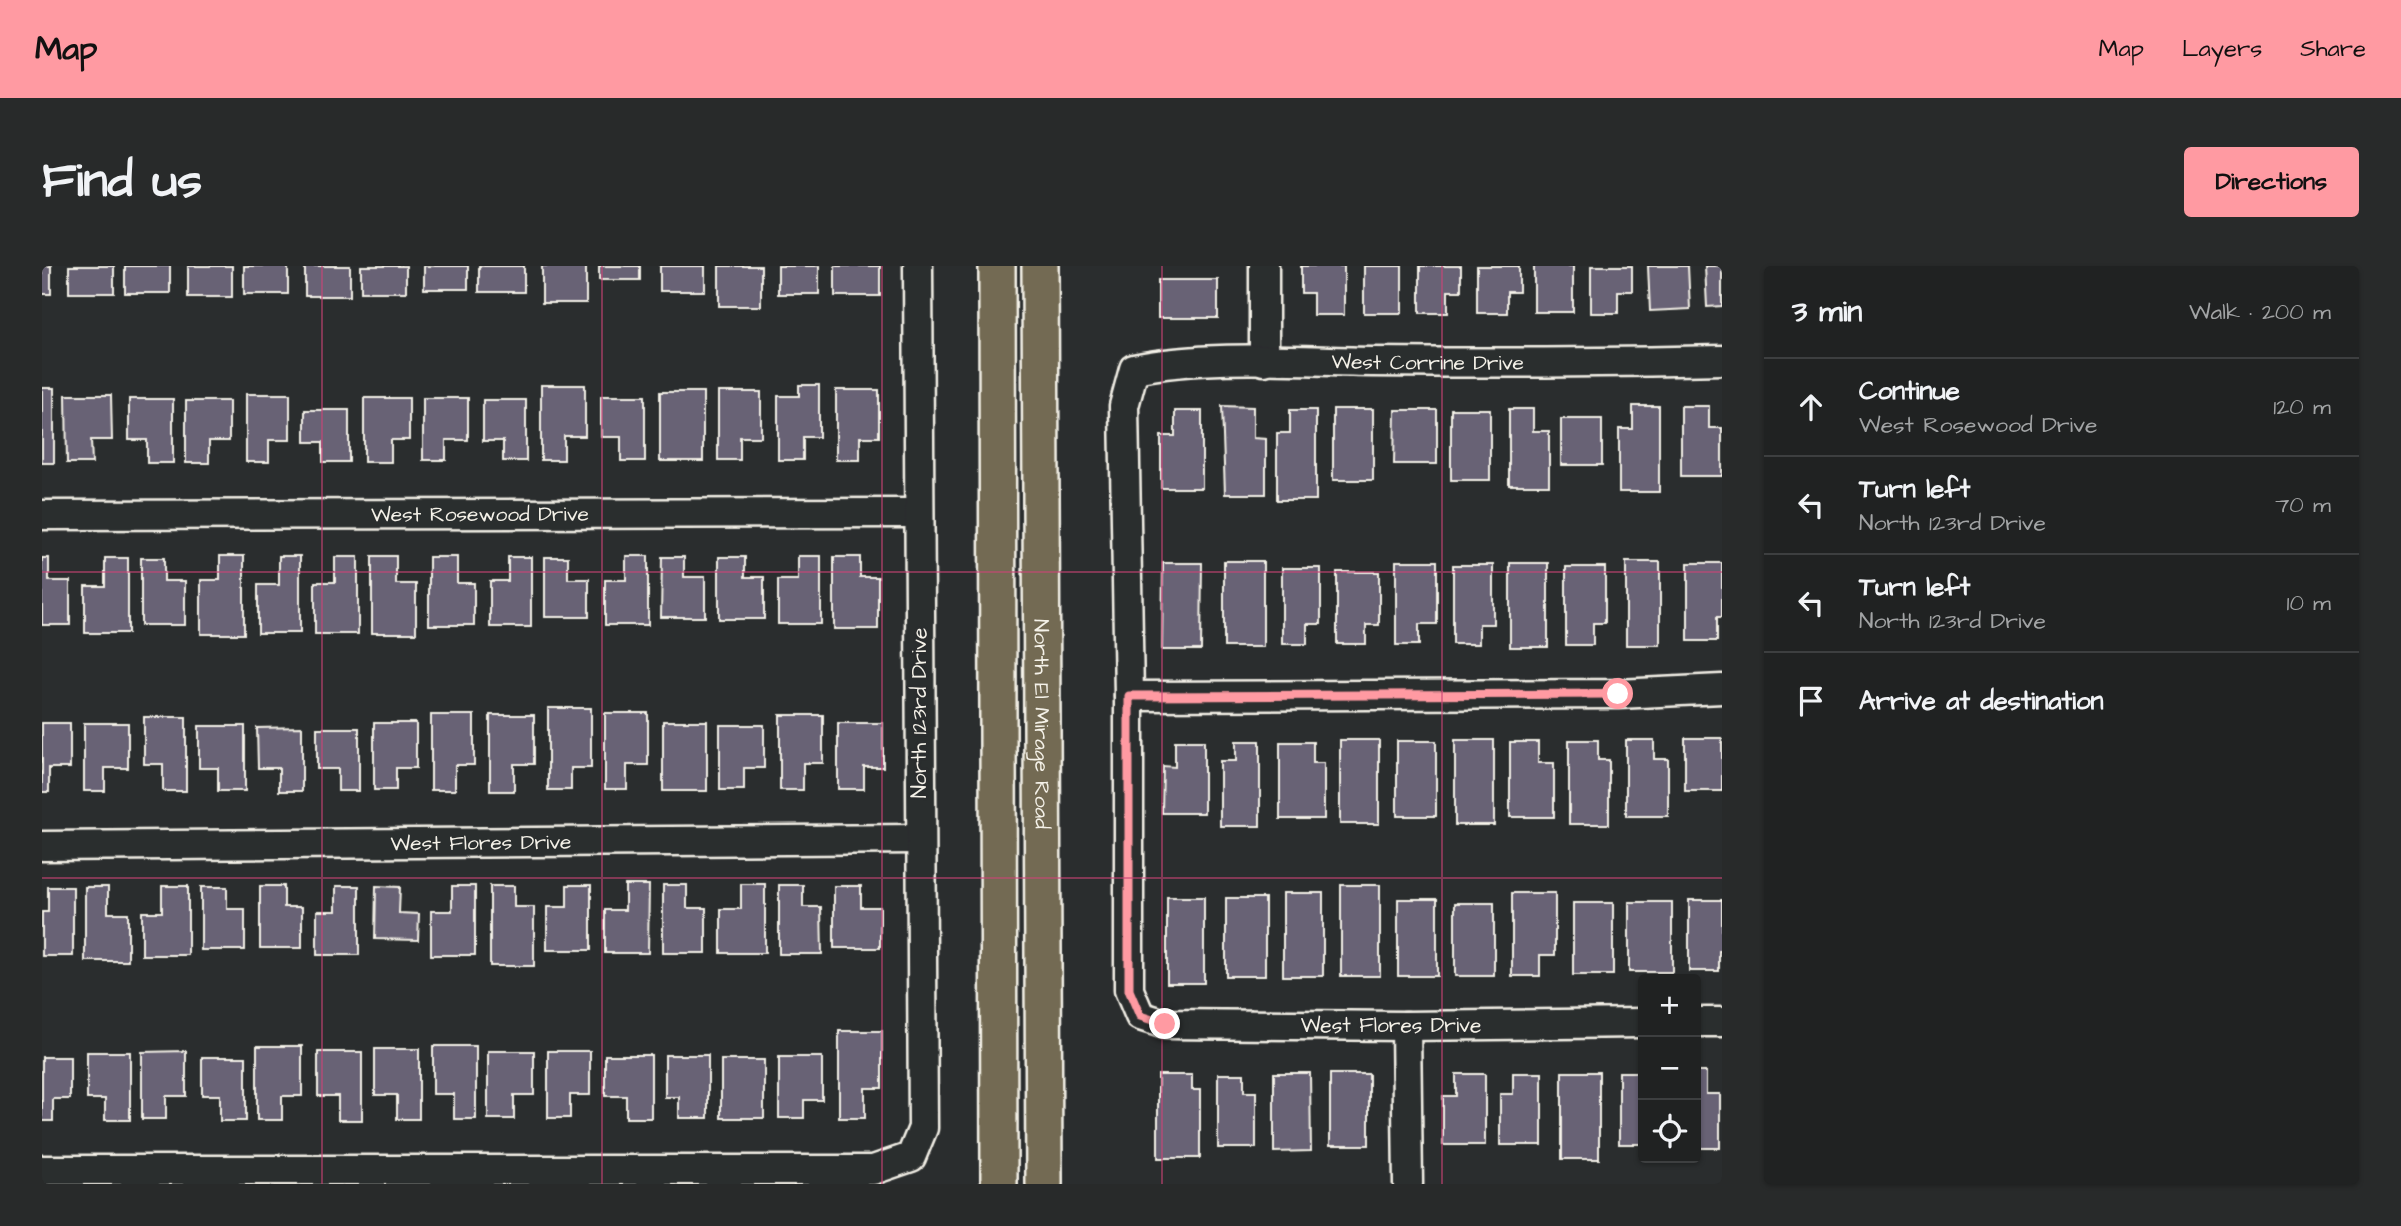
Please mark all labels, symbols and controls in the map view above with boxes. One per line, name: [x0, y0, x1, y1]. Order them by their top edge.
text: Map: [35, 26, 97, 72]
text: Map: [2099, 32, 2144, 66]
text: Layers: [2182, 32, 2262, 66]
text: Share: [2300, 32, 2366, 66]
button: Directions: [2184, 147, 2359, 217]
text: Find us: [42, 148, 202, 216]
text: 3 min: [1792, 291, 1862, 333]
text: Walk · 200 m: [2189, 296, 2331, 328]
street label: West Corrine Drive: [1331, 347, 1524, 377]
text: Continue: [1859, 373, 1960, 409]
icon: ahead: [1792, 388, 1830, 426]
text: 120 m: [2273, 391, 2331, 423]
text: West Rosewood Drive: [1859, 409, 2097, 441]
text: Turn left: [1859, 471, 1970, 507]
icon: left: [1792, 486, 1830, 524]
text: 70 m: [2275, 489, 2331, 521]
street label: West Rosewood Drive: [371, 499, 589, 529]
text: North 123rd Drive: [1859, 507, 2046, 539]
text: Turn left: [1859, 569, 1970, 605]
icon: left: [1792, 584, 1830, 622]
text: 10 m: [2286, 587, 2331, 619]
text: North 123rd Drive: [1859, 605, 2046, 637]
street label: North El Mirage Road: [1026, 619, 1057, 829]
street label: North 123rd Drive: [905, 628, 934, 798]
route start: [1602, 678, 1633, 709]
icon: arrive: [1792, 682, 1830, 720]
text: Arrive at destination: [1859, 683, 2104, 719]
street label: West Flores Drive: [390, 827, 572, 858]
map controls: [1638, 974, 1701, 1163]
button: +: [1638, 974, 1701, 1037]
route end: [1149, 1008, 1180, 1039]
street label: West Flores Drive: [1301, 1011, 1481, 1040]
button: −: [1638, 1037, 1701, 1100]
button: locate: [1638, 1100, 1701, 1163]

